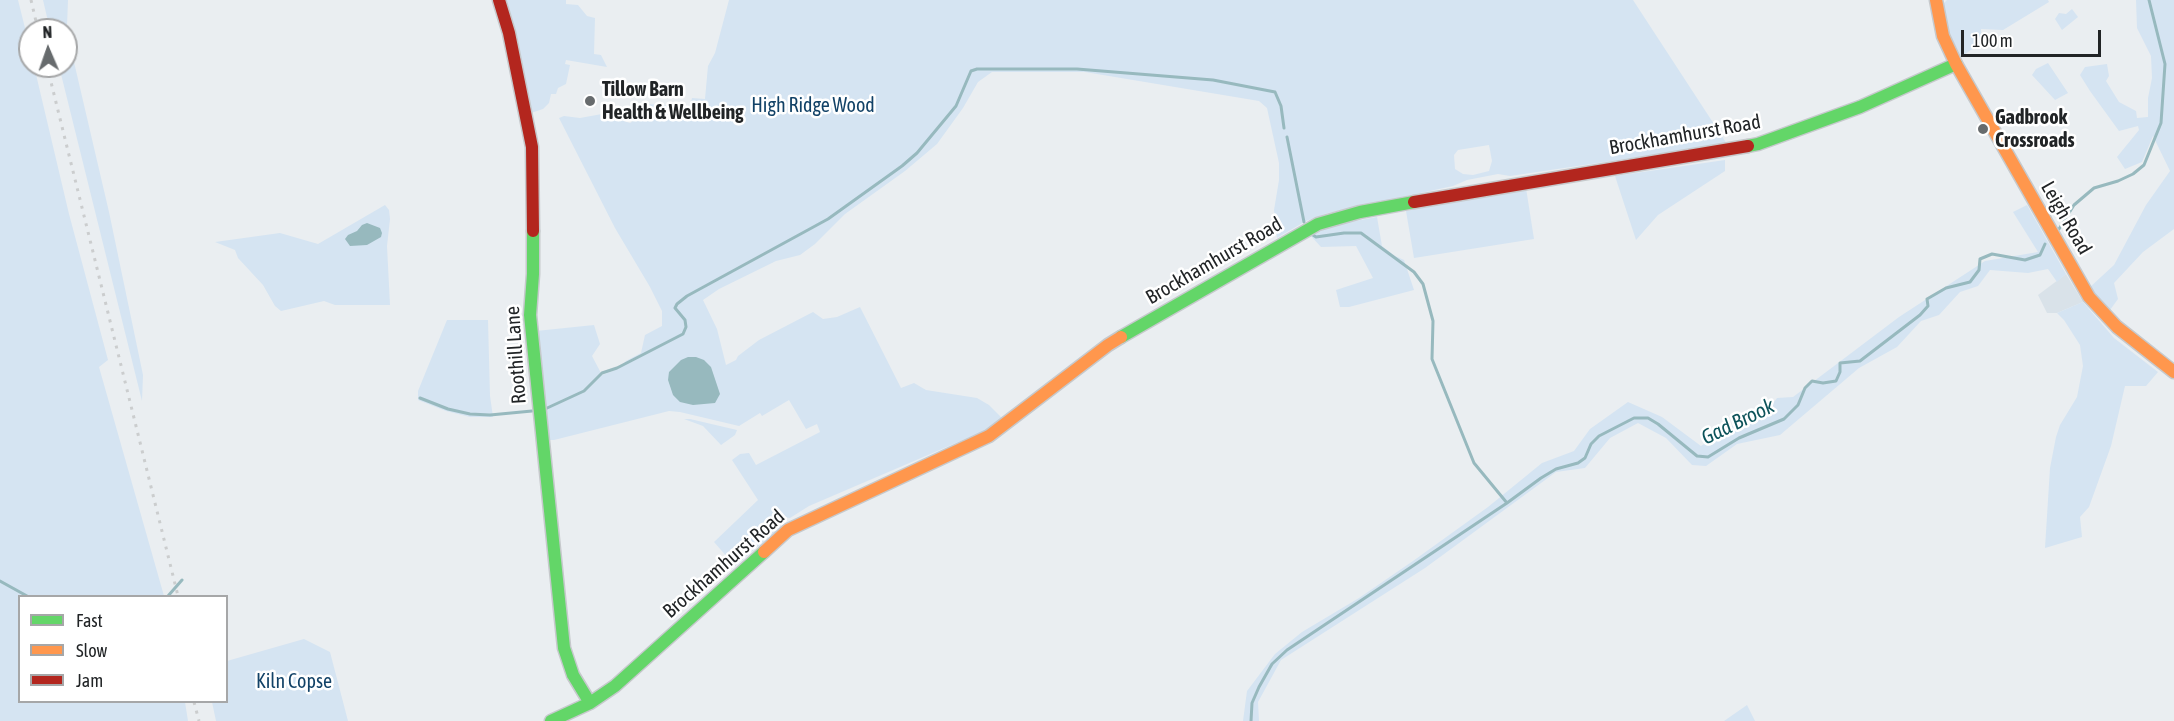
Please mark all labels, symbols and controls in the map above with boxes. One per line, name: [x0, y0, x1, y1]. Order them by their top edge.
north arrow: [18, 18, 78, 78]
scale bar: [1964, 18, 2104, 56]
text: N: [42, 23, 52, 41]
text: 100 m: [1972, 30, 2013, 51]
place label: Tillow Barn Health & Wellbeing: [602, 78, 744, 125]
marker: Tillow Barn Health & Wellbeing: [583, 94, 597, 108]
park label: High Ridge Wood: [751, 94, 875, 118]
place label: Gadbrook Crossroads: [1995, 106, 2075, 153]
street label: Brockhamhurst Road: [1607, 110, 1763, 160]
marker: Gadbrook Crossroads: [1976, 122, 1990, 136]
street label: Leigh Road: [2035, 177, 2097, 259]
street label: Brockhamhurst Road: [1142, 212, 1286, 310]
street label: Roothill Lane: [501, 305, 531, 405]
water label: Gad Brook: [1697, 394, 1779, 450]
street label: Brockhamhurst Road: [658, 505, 790, 623]
legend: [18, 595, 228, 703]
text: Fast: [76, 610, 103, 631]
text: Slow: [76, 640, 107, 661]
text: Jam: [76, 670, 103, 691]
park label: Kiln Copse: [256, 670, 332, 694]

